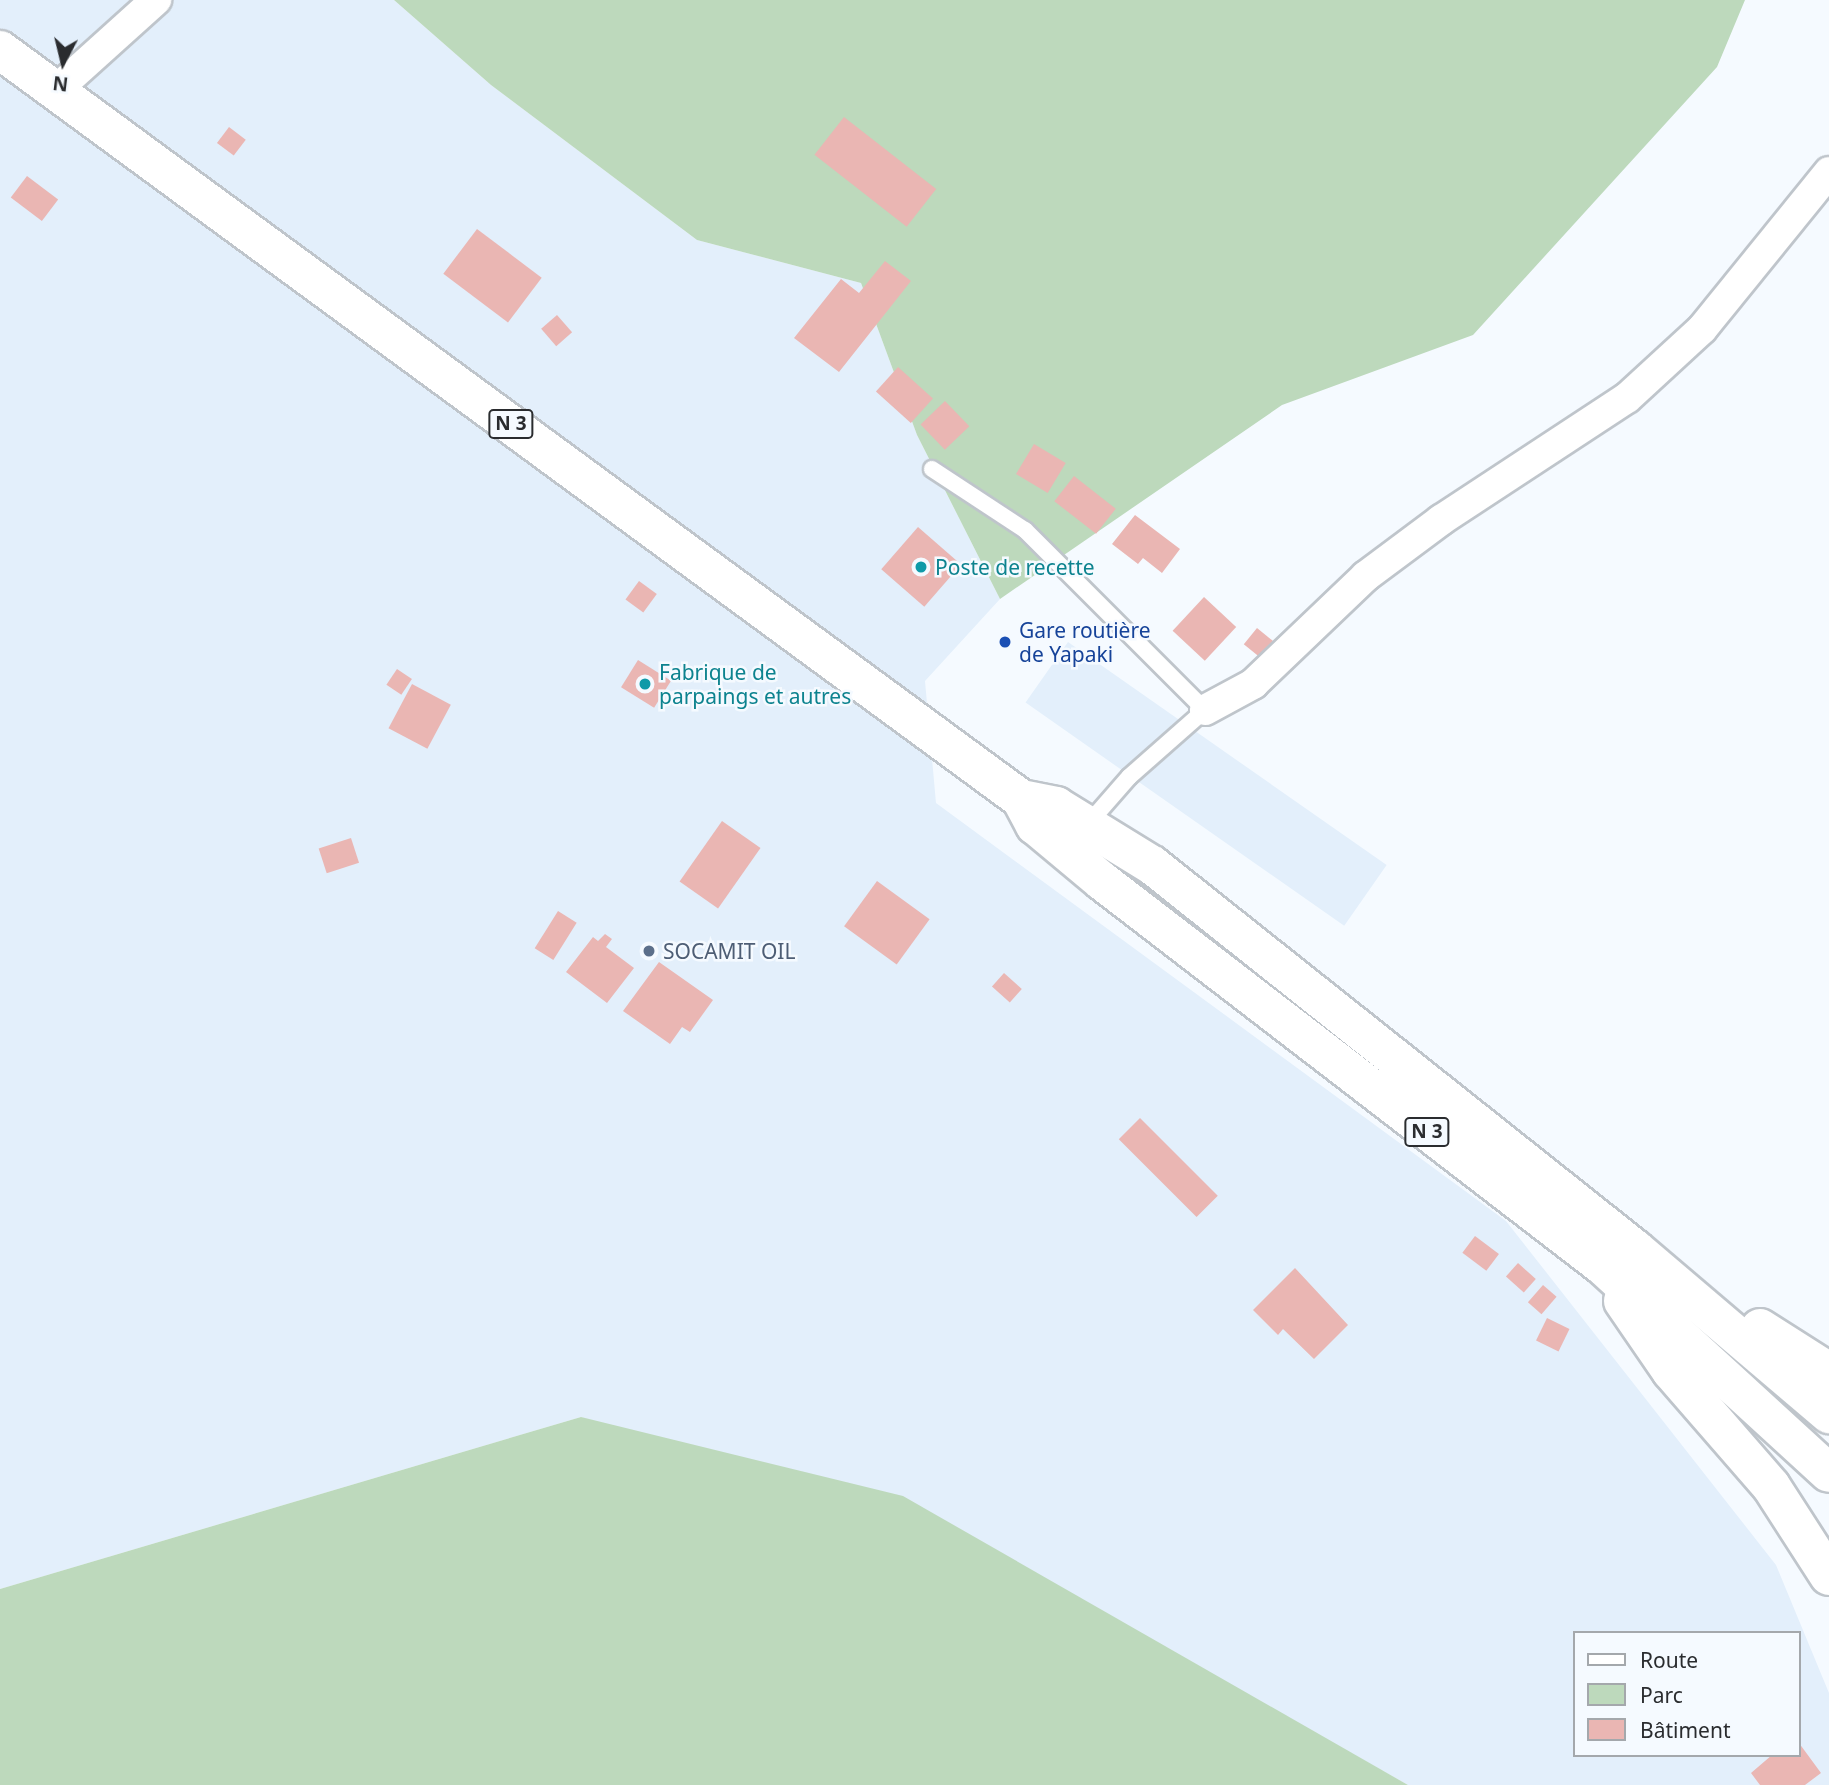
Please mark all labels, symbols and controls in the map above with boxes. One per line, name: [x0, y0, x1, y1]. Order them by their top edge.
north arrow: [28, 28, 98, 98]
text: N: [51, 70, 70, 98]
road number: N 3: [488, 408, 534, 440]
place label: Poste de recette: [935, 554, 1095, 580]
marker: Poste de recette: [913, 559, 929, 575]
place label: Gare routière de Yapaki: [1019, 617, 1151, 667]
marker: Gare routière de Yapaki: [997, 634, 1013, 650]
place label: Fabrique de parpaings et autres: [659, 659, 851, 709]
marker: Fabrique de parpaings et autres: [637, 676, 653, 692]
place label: SOCAMIT OIL: [663, 938, 795, 964]
marker: SOCAMIT OIL: [641, 943, 657, 959]
road number: N 3: [1404, 1116, 1450, 1148]
legend: [1574, 1631, 1801, 1757]
text: Route: [1640, 1646, 1698, 1674]
text: Parc: [1640, 1681, 1683, 1709]
text: Bâtiment: [1640, 1716, 1730, 1744]

